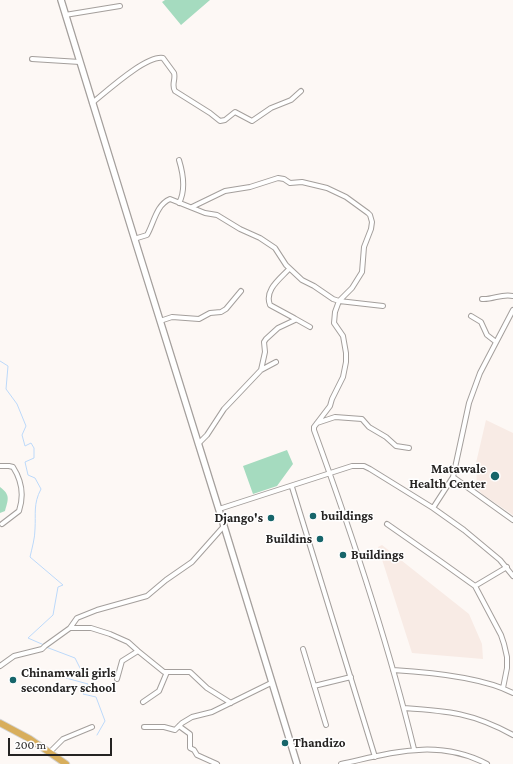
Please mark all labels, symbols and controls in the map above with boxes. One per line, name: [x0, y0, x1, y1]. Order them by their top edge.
place label: Matawale Health Center: [409, 461, 486, 492]
marker: Matawale Health Center: [489, 470, 501, 482]
place label: buildings: [321, 508, 373, 524]
place label: Django's: [214, 510, 263, 526]
marker: buildings: [308, 511, 318, 521]
marker: Django's: [266, 513, 276, 523]
place label: Buildins: [266, 531, 312, 547]
marker: Buildins: [315, 534, 325, 544]
place label: Buildings: [351, 547, 404, 563]
marker: Buildings: [338, 550, 348, 560]
place label: Chinamwali girls secondary school: [21, 665, 116, 696]
marker: Chinamwali girls secondary school: [8, 675, 18, 685]
scale bar: [10, 730, 114, 756]
place label: Thandizo: [293, 735, 346, 751]
text: 200 m: [15, 738, 46, 752]
marker: Thandizo: [280, 738, 290, 748]

